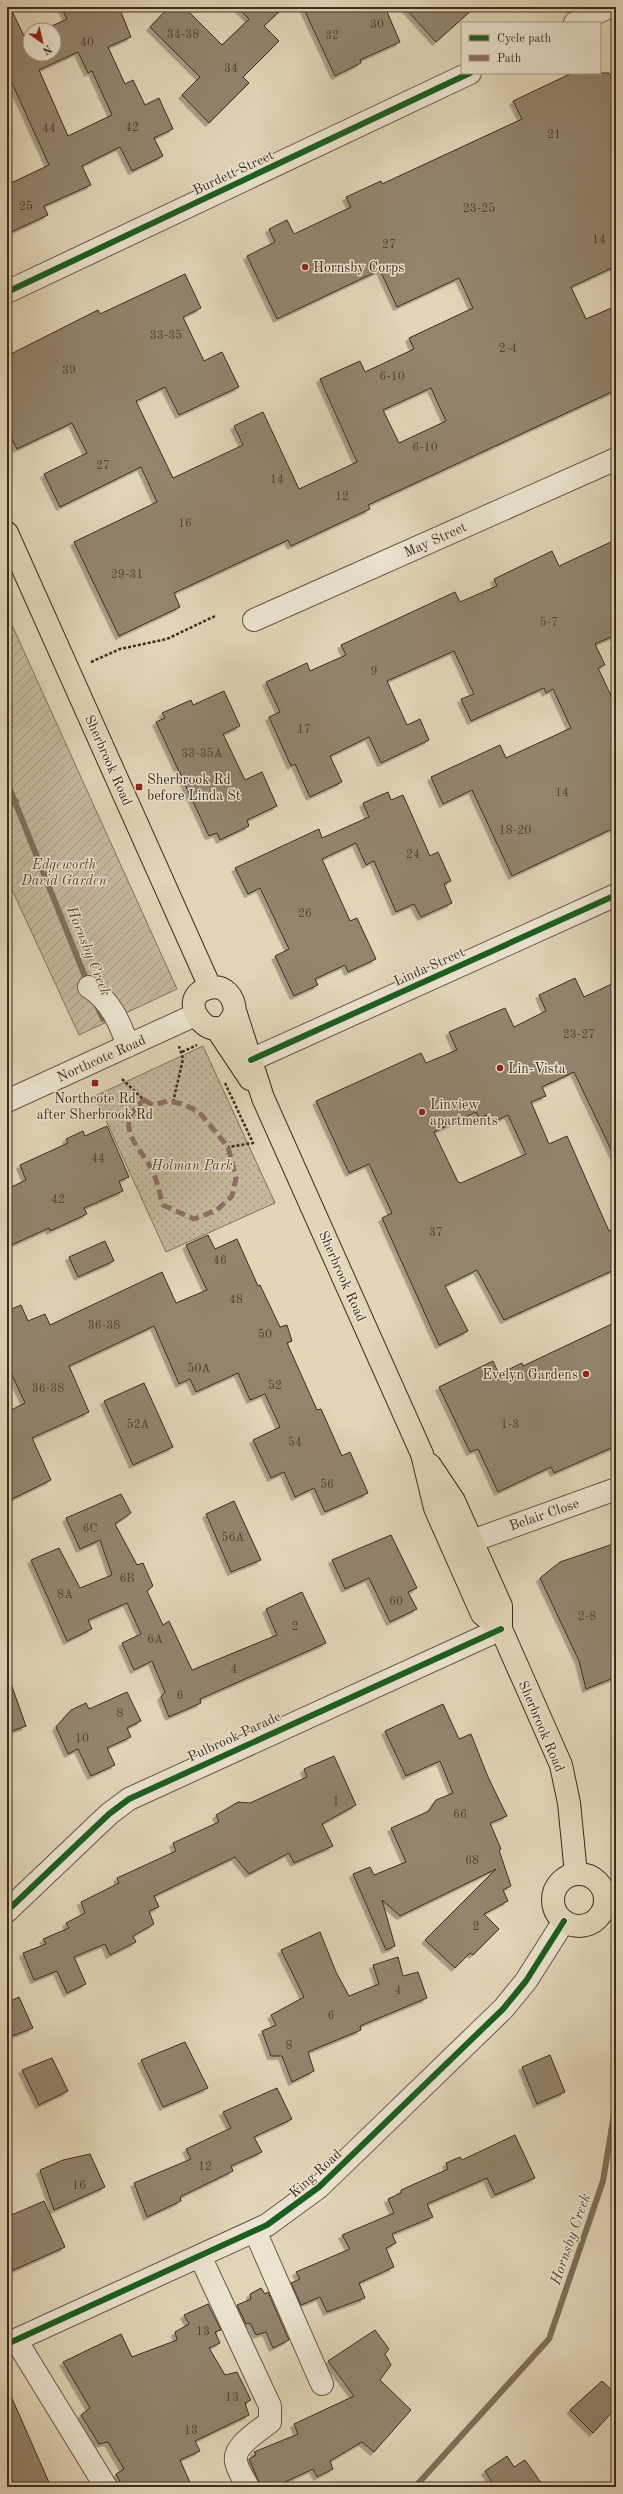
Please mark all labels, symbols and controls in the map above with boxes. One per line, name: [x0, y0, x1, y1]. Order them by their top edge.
house number: 30: [370, 19, 384, 31]
north arrow: [22, 22, 62, 62]
legend: [461, 22, 601, 74]
house number: 34-38: [167, 29, 199, 41]
house number: 32: [325, 30, 339, 42]
text: Cycle path: [497, 33, 552, 45]
house number: 40: [80, 37, 94, 49]
text: N: [40, 42, 53, 56]
text: Path: [497, 53, 522, 65]
house number: 34: [224, 63, 238, 75]
house number: 42: [125, 122, 139, 134]
house number: 44: [42, 123, 56, 135]
house number: 21: [547, 129, 561, 141]
street label: Burdett Street: [191, 148, 276, 198]
house number: 25: [19, 200, 33, 213]
house number: 23-25: [463, 202, 495, 215]
house number: 14: [592, 234, 606, 246]
house number: 27: [382, 239, 396, 251]
place label: Hornsby Corps: [313, 261, 404, 275]
marker: Hornsby Corps: [300, 262, 310, 272]
house number: 33-35: [150, 329, 182, 342]
house number: 2-4: [499, 343, 517, 355]
house number: 39: [62, 365, 76, 377]
house number: 6-10: [379, 371, 405, 383]
house number: 6-10: [412, 442, 438, 454]
house number: 27: [96, 460, 110, 472]
house number: 14: [270, 474, 284, 486]
house number: 12: [335, 491, 349, 503]
house number: 16: [178, 518, 192, 530]
street label: May Street: [402, 520, 469, 560]
house number: 29-31: [111, 569, 143, 581]
house number: 5-7: [540, 616, 558, 629]
house number: 9: [371, 666, 377, 678]
street label: Sherbrook Road: [82, 713, 134, 808]
house number: 17: [297, 724, 311, 736]
house number: 33-35A: [181, 747, 223, 760]
place label: Sherbrook Rd before Linda St: [147, 773, 241, 803]
marker: Sherbrook Rd before Linda St: [134, 782, 144, 792]
house number: 14: [555, 787, 569, 799]
house number: 18-20: [499, 825, 531, 837]
house number: 24: [406, 849, 420, 861]
park label: Edgeworth David Garden: [20, 858, 107, 888]
water label: Hornsby Creek: [62, 904, 112, 999]
house number: 26: [298, 908, 312, 920]
street label: Linda Street: [392, 945, 467, 989]
house number: 23-27: [563, 1029, 595, 1041]
street label: Northcote Road: [55, 1033, 148, 1085]
place label: Lin-Vista: [508, 1062, 566, 1076]
marker: Lin-Vista: [495, 1063, 505, 1073]
marker: Northcote Rd after Sherbrook Rd: [90, 1078, 100, 1088]
place label: Northcote Rd after Sherbrook Rd: [37, 1092, 153, 1122]
place label: Linview apartments: [430, 1098, 498, 1128]
marker: Linview apartments: [417, 1107, 427, 1117]
house number: 44: [91, 1153, 105, 1165]
park label: Holman Park: [150, 1159, 233, 1173]
house number: 42: [51, 1194, 65, 1206]
house number: 37: [429, 1227, 443, 1239]
street label: Sherbrook Road: [316, 1229, 368, 1324]
house number: 46: [213, 1255, 227, 1267]
house number: 48: [229, 1294, 243, 1306]
house number: 36-38: [88, 1320, 120, 1332]
house number: 50: [258, 1328, 272, 1341]
house number: 50A: [187, 1362, 211, 1375]
place label: Evelyn Gardens: [482, 1368, 578, 1382]
marker: Evelyn Gardens: [581, 1369, 591, 1379]
house number: 52: [268, 1379, 282, 1392]
house number: 36-38: [32, 1383, 64, 1395]
house number: 52A: [126, 1418, 150, 1431]
house number: 1-3: [501, 1419, 519, 1431]
house number: 54: [288, 1436, 302, 1449]
house number: 56: [320, 1478, 334, 1491]
street label: Belair Close: [508, 1496, 581, 1533]
house number: 6C: [82, 1523, 98, 1535]
house number: 56A: [221, 1531, 245, 1544]
house number: 6B: [119, 1573, 135, 1585]
house number: 8A: [57, 1589, 73, 1601]
house number: 60: [389, 1596, 403, 1608]
house number: 2-8: [578, 1611, 596, 1623]
house number: 2: [292, 1621, 298, 1633]
house number: 6A: [147, 1634, 163, 1646]
house number: 4: [231, 1664, 238, 1676]
street label: Sherbrook Road: [516, 1679, 567, 1774]
house number: 6: [177, 1690, 184, 1702]
house number: 8: [117, 1708, 124, 1720]
street label: Pulbrook Parade: [186, 1709, 283, 1765]
house number: 10: [75, 1733, 89, 1745]
house number: 1: [333, 1796, 339, 1808]
house number: 66: [453, 1809, 467, 1821]
house number: 68: [465, 1855, 479, 1867]
house number: 2: [473, 1921, 479, 1933]
house number: 4: [395, 1985, 402, 1997]
house number: 6: [328, 2010, 335, 2022]
house number: 8: [286, 2040, 293, 2052]
street label: King Road: [287, 2147, 344, 2201]
house number: 12: [198, 2161, 212, 2173]
house number: 16: [72, 2180, 86, 2192]
water label: Hornsby Creek: [548, 2192, 594, 2288]
house number: 13: [196, 2326, 210, 2338]
house number: 13: [225, 2392, 239, 2404]
house number: 13: [184, 2425, 198, 2437]

